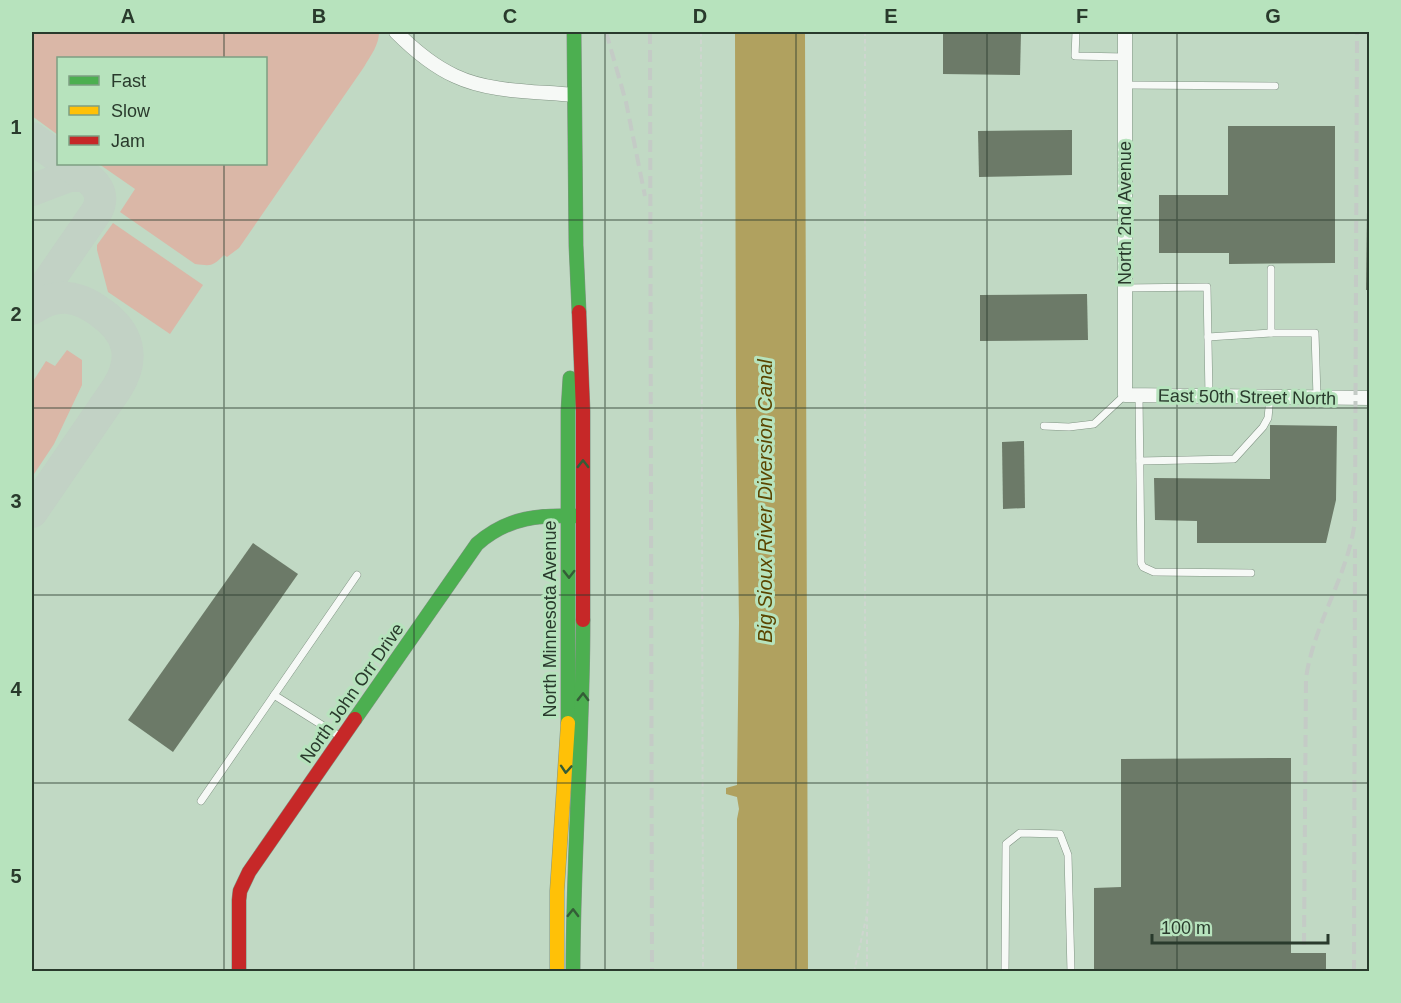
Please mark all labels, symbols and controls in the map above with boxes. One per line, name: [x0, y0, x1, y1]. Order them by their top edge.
text: A: [121, 5, 135, 27]
text: B: [312, 5, 326, 27]
text: C: [503, 5, 517, 27]
text: D: [693, 5, 707, 27]
text: E: [884, 5, 898, 27]
text: F: [1076, 5, 1088, 27]
text: G: [1265, 5, 1281, 27]
legend: [57, 57, 267, 165]
text: Fast: [111, 71, 146, 91]
text: Slow: [111, 101, 151, 121]
text: 1: [10, 116, 22, 138]
text: Jam: [111, 131, 145, 151]
street label: North 2nd Avenue: [1115, 141, 1135, 285]
text: 2: [10, 303, 22, 325]
water label: Big Sioux River Diversion Canal: [754, 359, 776, 643]
street label: East 50th Street North: [1158, 385, 1336, 409]
one-way arrow: [577, 459, 589, 468]
text: 3: [10, 490, 22, 512]
street label: North Minnesota Avenue: [540, 521, 560, 717]
one-way arrow: [563, 570, 575, 579]
street label: North John Orr Drive: [296, 619, 408, 767]
text: 4: [10, 678, 22, 700]
one-way arrow: [577, 693, 589, 702]
one-way arrow: [560, 765, 573, 774]
text: 5: [10, 865, 22, 887]
scale bar: [1152, 907, 1328, 945]
one-way arrow: [567, 909, 579, 918]
text: 100 m: [1161, 918, 1211, 938]

